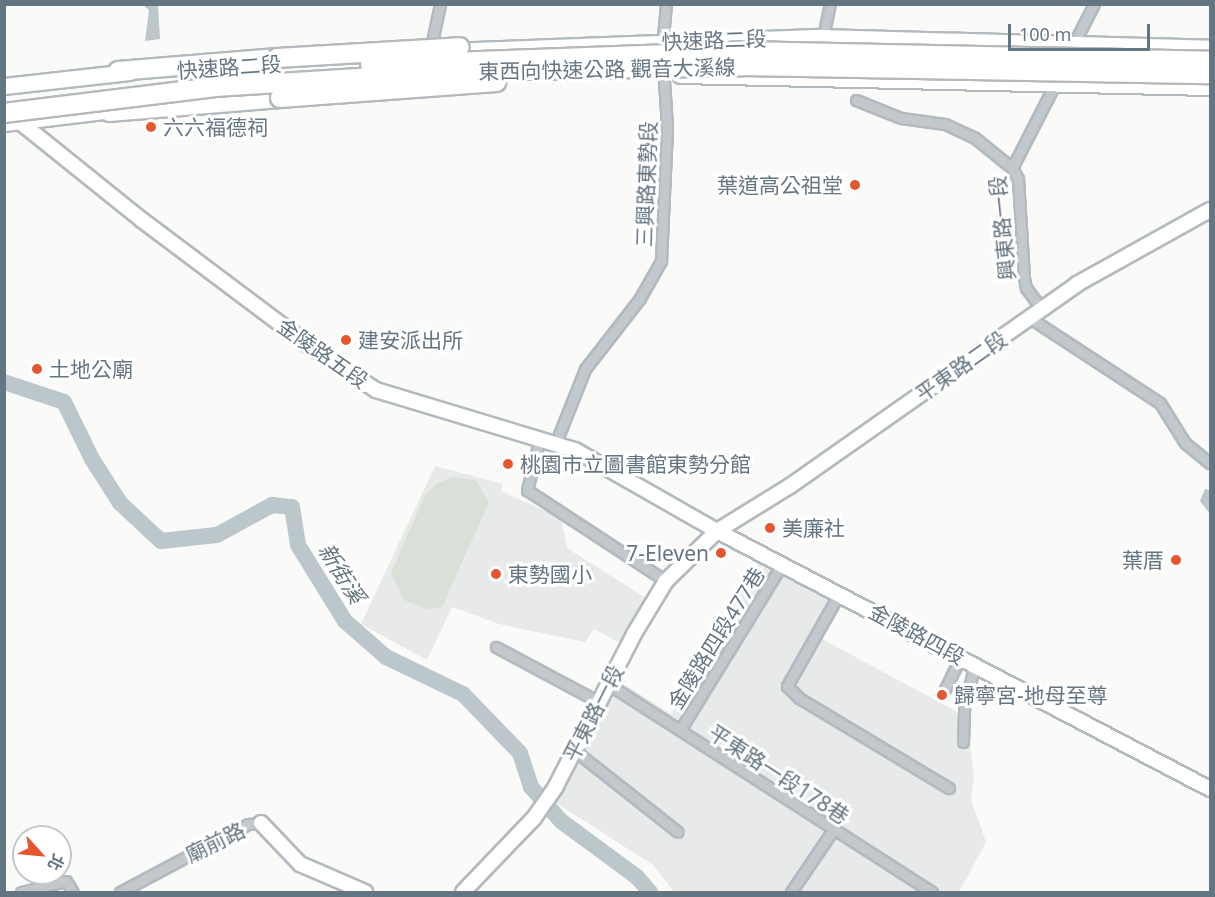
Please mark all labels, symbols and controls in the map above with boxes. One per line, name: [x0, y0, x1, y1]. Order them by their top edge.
scale bar: [1011, 12, 1154, 50]
text: 100 m: [1019, 22, 1071, 46]
street label: 快速路二段: [661, 26, 767, 54]
street label: 快速路二段: [176, 51, 282, 83]
street label: 東西向快速公路 觀音大溪線: [478, 54, 736, 84]
place label: 六六福德祠: [163, 114, 268, 140]
marker: 六六福德祠: [144, 120, 158, 134]
street label: 三興路東勢段: [631, 121, 661, 247]
place label: 葉道高公祖堂: [717, 172, 843, 198]
street label: 興東路一段: [984, 174, 1020, 282]
marker: 葉道高公祖堂: [848, 178, 862, 192]
street label: 金陵路五段: [273, 313, 373, 393]
street label: 平東路二段: [911, 326, 1011, 406]
place label: 建安派出所: [358, 327, 463, 353]
marker: 建安派出所: [339, 333, 353, 347]
place label: 土地公廟: [49, 356, 133, 382]
marker: 土地公廟: [30, 362, 44, 376]
place label: 桃園市立圖書館東勢分館: [520, 451, 751, 477]
marker: 桃園市立圖書館東勢分館: [501, 457, 515, 471]
place label: 美廉社: [782, 515, 845, 541]
marker: 美廉社: [763, 521, 777, 535]
water label: 新街溪: [313, 538, 371, 608]
place label: 7-Eleven: [626, 540, 709, 566]
marker: 7-Eleven: [714, 546, 728, 560]
place label: 葉厝: [1122, 547, 1164, 573]
marker: 葉厝: [1169, 553, 1183, 567]
place label: 東勢國小: [508, 561, 592, 587]
street label: 金陵路四段477巷: [662, 563, 770, 713]
marker: 東勢國小: [489, 567, 503, 581]
street label: 金陵路四段: [865, 598, 969, 670]
street label: 平東路一段: [558, 661, 628, 765]
place label: 歸寧宮-地母至尊: [954, 682, 1108, 708]
marker: 歸寧宮-地母至尊: [935, 688, 949, 702]
street label: 平東路一段178巷: [704, 719, 854, 829]
street label: 廟前路: [181, 817, 249, 867]
north arrow: [12, 825, 72, 885]
text: 北: [43, 850, 70, 874]

